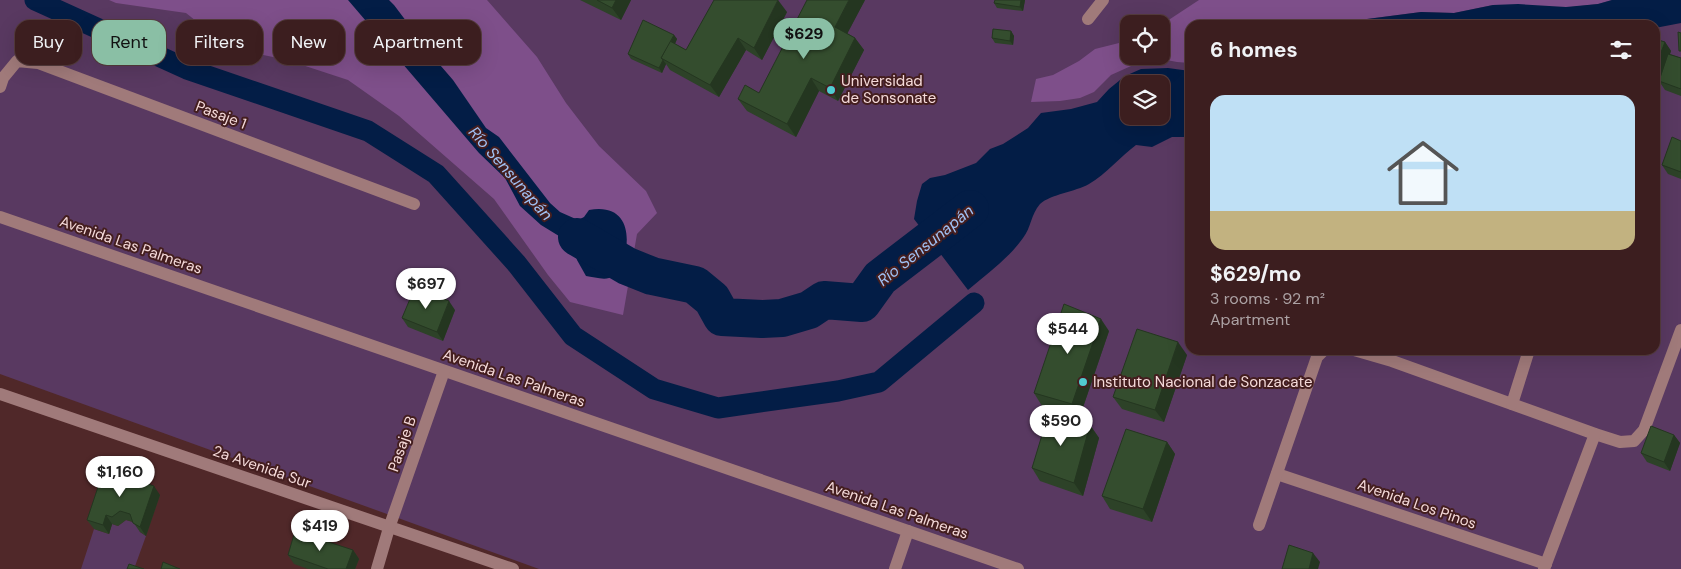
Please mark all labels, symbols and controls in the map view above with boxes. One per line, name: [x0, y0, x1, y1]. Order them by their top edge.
map controls: [1120, 15, 1170, 125]
button: locate: [1120, 15, 1170, 65]
pin: $629: [774, 18, 834, 60]
chip: Buy: [15, 20, 82, 65]
chip: Rent: [92, 20, 166, 65]
chip: Filters: [176, 20, 263, 65]
chip: New: [273, 20, 345, 65]
chip: Apartment: [355, 20, 481, 65]
text: $629: [785, 23, 823, 44]
text: 6 homes: [1210, 36, 1298, 64]
icon: filters: [1607, 36, 1635, 64]
place label: Universidad de Sonsonate: [841, 71, 936, 108]
button: layers: [1120, 75, 1170, 125]
marker: Universidad de Sonsonate: [825, 84, 837, 96]
street label: Pasaje 1: [193, 96, 249, 134]
water label: Río Sensunapán: [464, 122, 557, 225]
icon: home: [1378, 128, 1468, 218]
water label: Río Sensunapán: [873, 200, 978, 291]
street label: Avenida Las Palmeras: [57, 211, 205, 279]
text: $629/mo: [1210, 260, 1301, 288]
pin: $697: [396, 268, 456, 310]
text: $697: [407, 273, 445, 294]
text: 3 rooms · 92 m²: [1210, 288, 1325, 309]
text: Apartment: [1210, 309, 1290, 330]
pin: $544: [1038, 312, 1098, 355]
text: $544: [1048, 318, 1088, 339]
street label: Avenida Las Palmeras: [440, 344, 588, 412]
place label: Instituto Nacional de Sonzacate: [1093, 372, 1312, 392]
marker: Instituto Nacional de Sonzacate: [1077, 376, 1089, 388]
pin: $590: [1031, 404, 1091, 447]
text: $590: [1041, 410, 1081, 431]
street label: Pasaje B: [383, 414, 421, 474]
street label: 2a Avenida Sur: [210, 441, 314, 493]
pin: $1,160: [79, 456, 161, 498]
text: $1,160: [97, 461, 143, 482]
street label: Avenida Los Pinos: [1355, 474, 1479, 534]
street label: Avenida Las Palmeras: [823, 476, 971, 544]
pin: $419: [290, 510, 350, 552]
text: $419: [302, 515, 338, 536]

